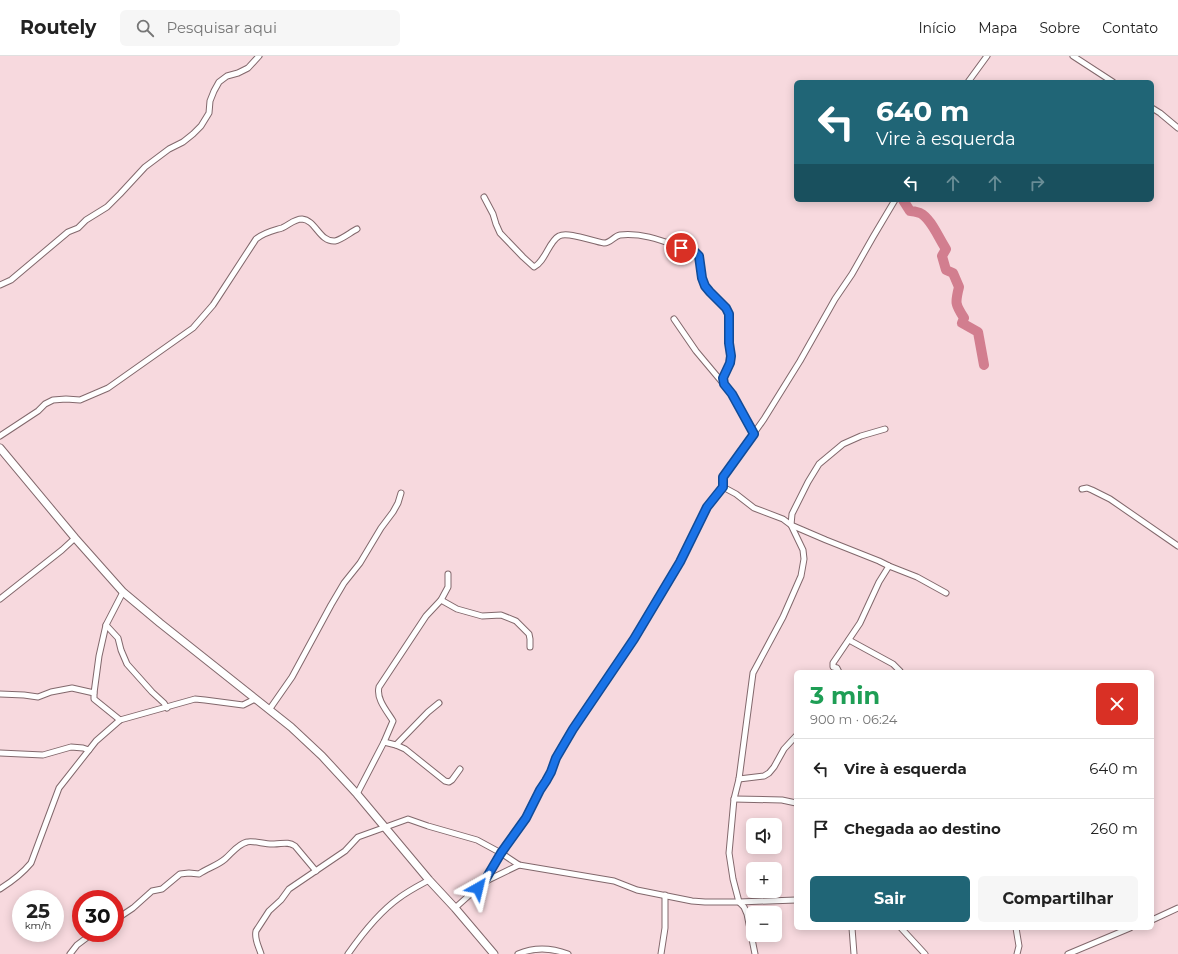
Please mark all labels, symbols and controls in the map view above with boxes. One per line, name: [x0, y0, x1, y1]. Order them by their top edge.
search box: [120, 10, 400, 46]
text: Routely: [20, 16, 96, 39]
icon: search: [134, 17, 156, 39]
text: Pesquisar aqui: [166, 18, 277, 37]
text: Início: [918, 19, 956, 37]
text: Mapa: [978, 19, 1018, 37]
text: Sobre: [1040, 19, 1080, 37]
text: Contato: [1102, 19, 1158, 37]
text: 640 m: [876, 94, 969, 128]
icon: left: [810, 96, 862, 148]
text: Vire à esquerda: [876, 128, 1016, 150]
icon: left: [900, 172, 922, 194]
icon: ahead: [942, 172, 964, 194]
icon: ahead: [984, 172, 1006, 194]
icon: right: [1026, 172, 1048, 194]
pin: [664, 231, 698, 265]
icon: arrive: [670, 237, 692, 259]
text: 3 min: [810, 681, 880, 710]
button: close: [1096, 683, 1138, 725]
text: 900 m · 06:24: [810, 711, 897, 727]
icon: left: [810, 758, 832, 780]
text: Vire à esquerda: [844, 759, 967, 778]
text: 640 m: [1089, 759, 1138, 778]
map controls: [746, 818, 782, 942]
button: sound: [746, 818, 782, 854]
icon: arrive: [810, 818, 832, 840]
text: Chegada ao destino: [844, 819, 1001, 838]
text: 260 m: [1091, 819, 1138, 838]
button: +: [746, 862, 782, 898]
position arrow: [457, 867, 499, 909]
button: Sair: [810, 876, 970, 922]
button: Compartilhar: [978, 876, 1138, 922]
speed limit sign: 30: [72, 890, 124, 942]
text: 25: [26, 899, 50, 923]
button: −: [746, 906, 782, 942]
text: km/h: [25, 919, 51, 932]

